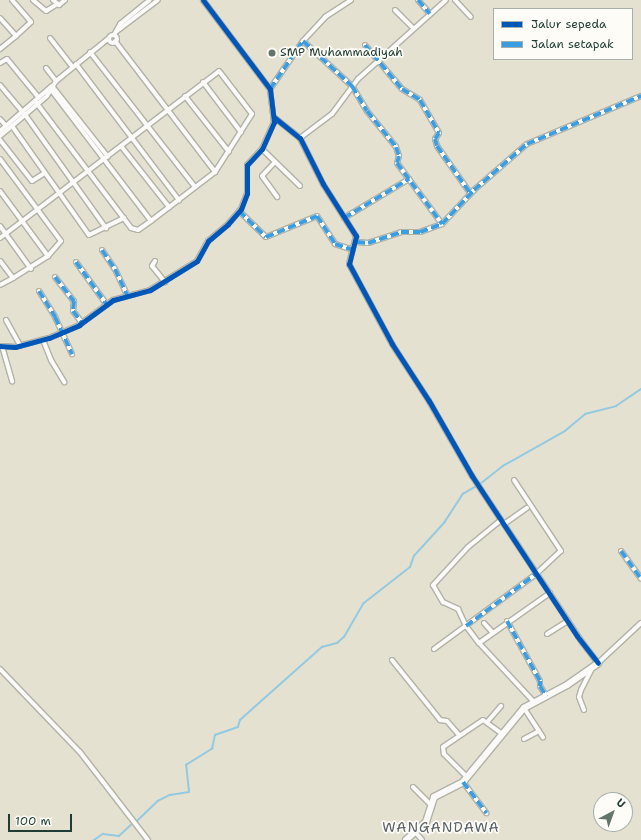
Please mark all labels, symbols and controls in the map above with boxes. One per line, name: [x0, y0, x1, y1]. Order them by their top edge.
legend: [493, 8, 633, 60]
text: Jalur sepeda: [531, 16, 607, 32]
text: Jalan setapak: [531, 36, 614, 52]
place label: SMP Muhammadiyah: [280, 46, 403, 60]
marker: SMP Muhammadiyah: [267, 48, 277, 58]
north arrow: [593, 792, 633, 832]
text: U: [613, 795, 628, 811]
scale bar: [10, 806, 74, 832]
text: 100 m: [15, 813, 51, 829]
district label: WANGANDAWA: [382, 819, 500, 835]

